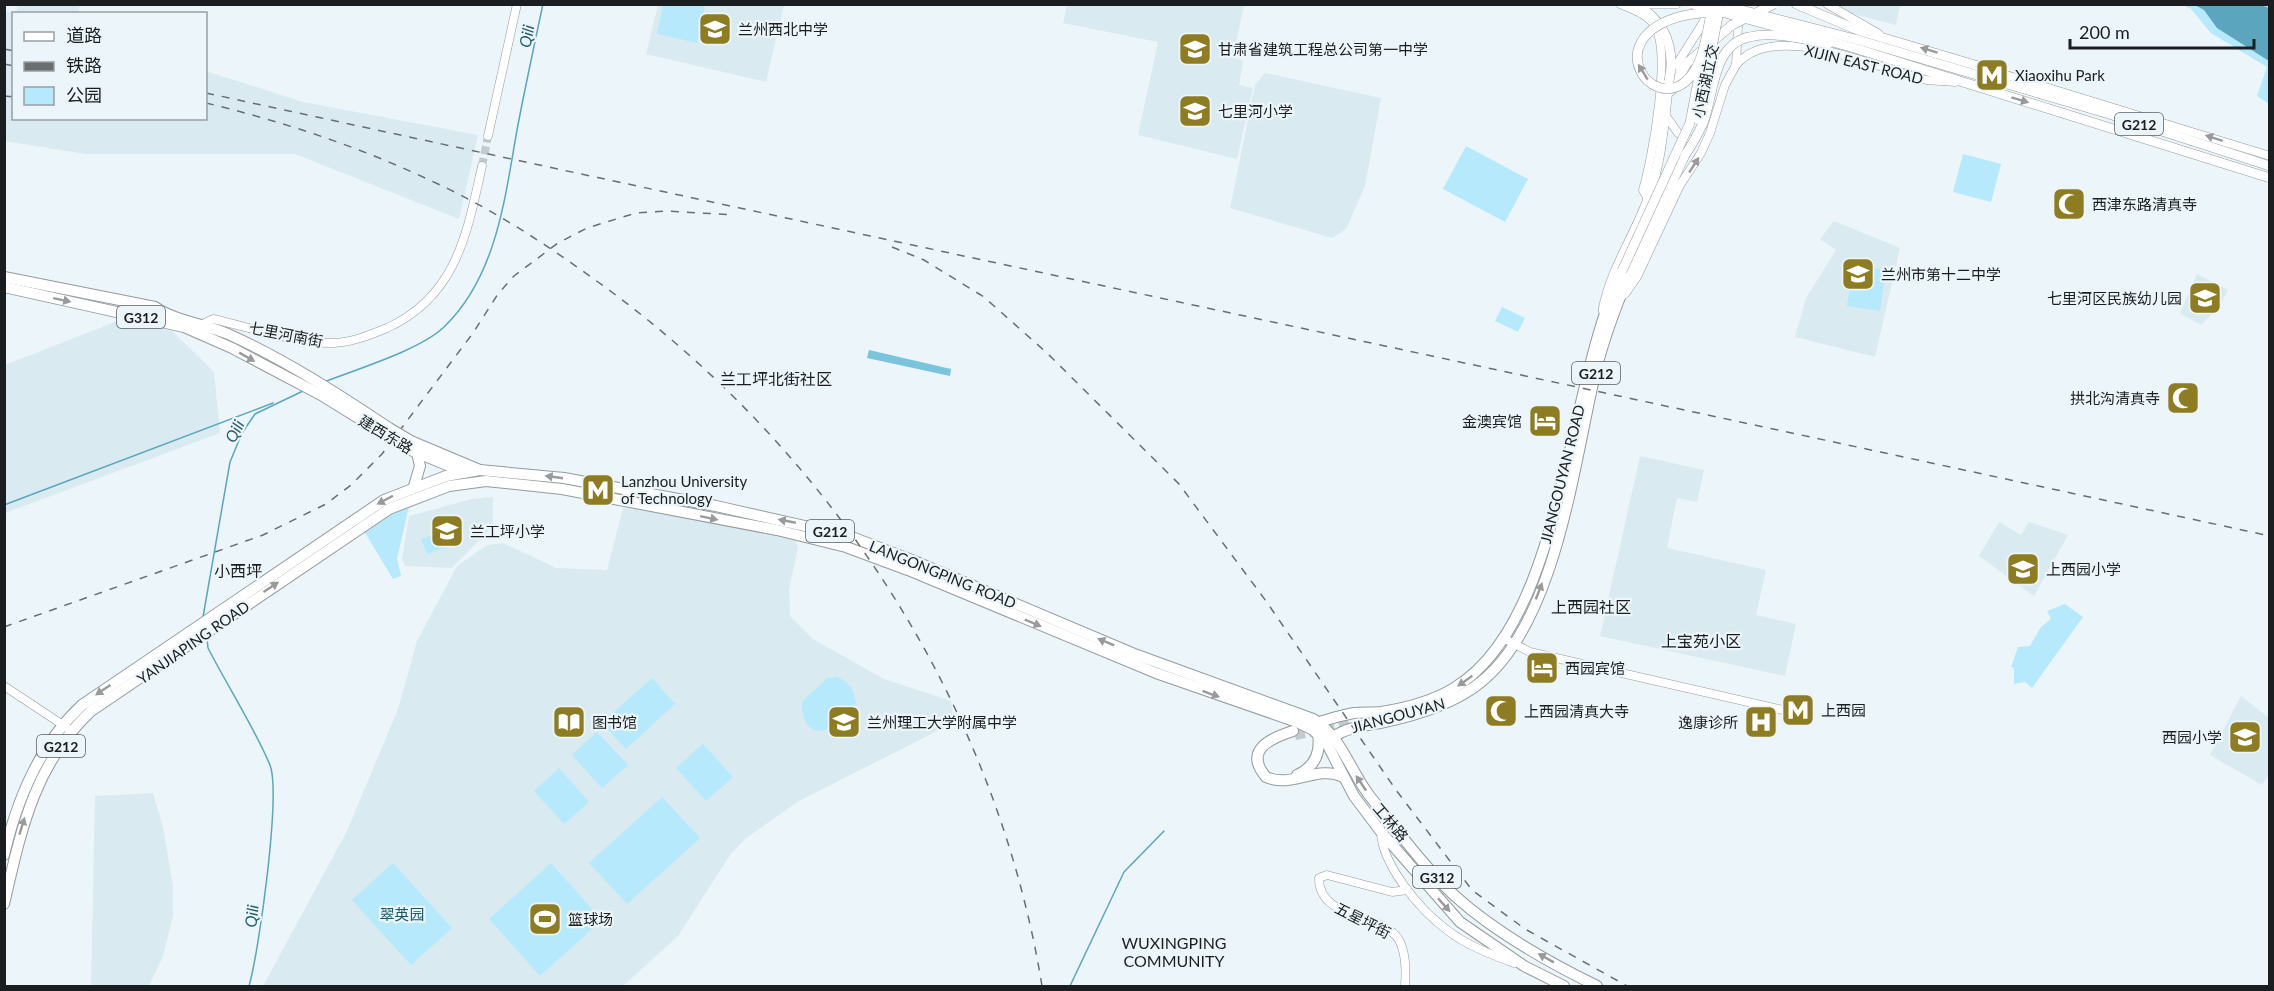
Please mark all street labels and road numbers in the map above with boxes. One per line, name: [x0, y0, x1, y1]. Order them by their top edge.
street label: XIJIN EAST ROAD: [1803, 41, 1925, 87]
street label: 小西湖立交: [1688, 42, 1722, 120]
road number: G212: [2115, 113, 2163, 135]
road number: G312: [117, 306, 165, 328]
street label: 七里河南街: [247, 318, 325, 350]
road number: G212: [1572, 362, 1620, 384]
street label: JIANGOUYAN ROAD: [1536, 403, 1588, 545]
street label: 建西东路: [356, 411, 416, 457]
road number: G212: [806, 520, 854, 542]
street label: LANGONGPING ROAD: [867, 536, 1019, 612]
street label: YANJIAPING ROAD: [134, 597, 252, 687]
street label: JIANGOUYAN: [1349, 694, 1447, 736]
road number: G212: [37, 735, 85, 757]
street label: 工林路: [1370, 799, 1412, 845]
road number: G312: [1413, 866, 1461, 888]
street label: 五星坪街: [1332, 898, 1394, 942]

